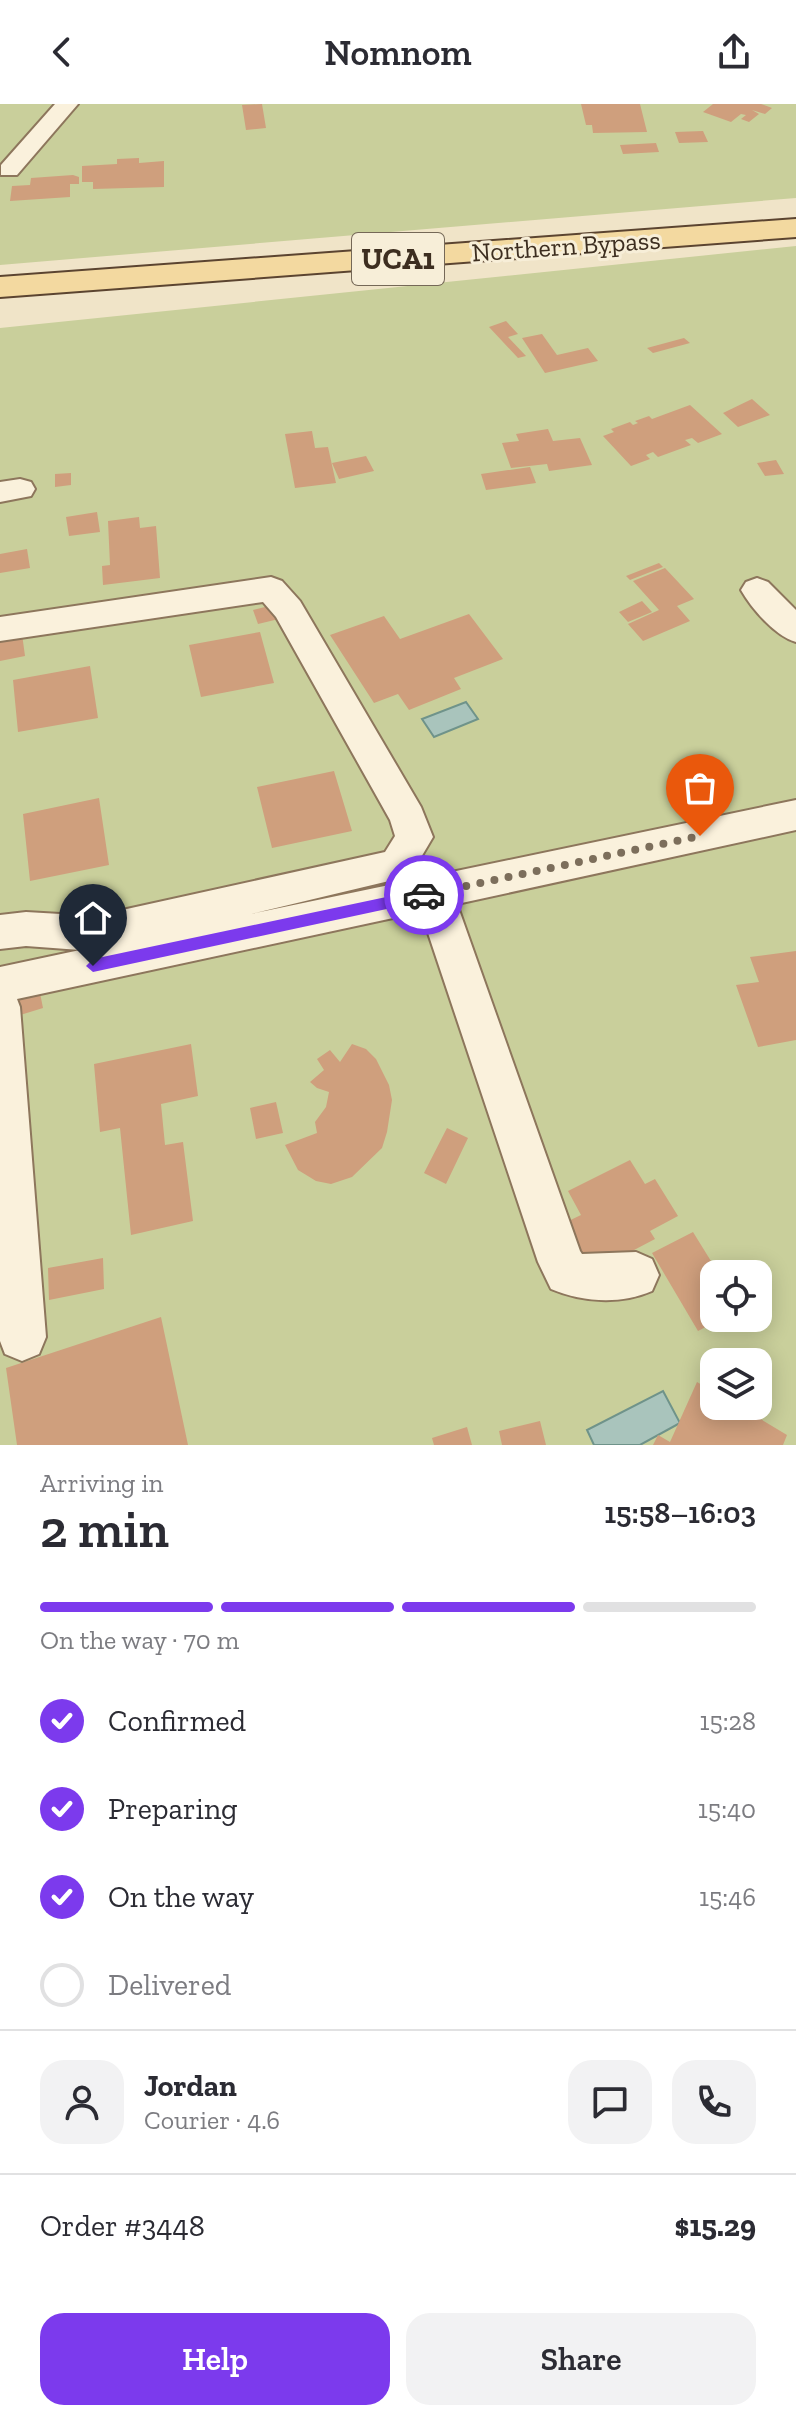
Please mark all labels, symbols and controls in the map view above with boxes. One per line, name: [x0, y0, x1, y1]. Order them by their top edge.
icon: back: [40, 30, 84, 74]
icon: share: [712, 30, 756, 74]
text: Nomnom: [324, 31, 472, 74]
street label: Northern Bypass: [470, 223, 662, 269]
road number: UCA1: [352, 233, 444, 285]
pin: [666, 754, 734, 836]
icon: bag: [678, 766, 722, 810]
courier: [384, 855, 464, 935]
icon: car: [402, 873, 446, 917]
pin: [59, 884, 127, 966]
icon: home: [71, 896, 115, 940]
map controls: [700, 1260, 772, 1420]
button: locate: [700, 1260, 772, 1332]
button: layers: [700, 1348, 772, 1420]
text: Arriving in: [40, 1467, 163, 1499]
text: 15:58–16:03: [604, 1495, 756, 1531]
text: 2 min: [40, 1498, 169, 1560]
text: On the way · 70 m: [40, 1624, 239, 1656]
icon: check: [40, 1699, 84, 1743]
text: Confirmed: [108, 1703, 246, 1739]
text: 15:28: [699, 1705, 756, 1737]
icon: check: [40, 1787, 84, 1831]
text: Preparing: [108, 1791, 238, 1827]
text: 15:40: [698, 1793, 756, 1825]
icon: check: [40, 1875, 84, 1919]
text: On the way: [108, 1879, 254, 1915]
text: 15:46: [699, 1881, 756, 1913]
text: Delivered: [108, 1967, 231, 2003]
button: person: [40, 2060, 124, 2144]
button: chat: [568, 2060, 652, 2144]
button: phone: [672, 2060, 756, 2144]
text: Jordan: [144, 2068, 237, 2104]
text: Courier · 4.6: [144, 2104, 280, 2136]
text: Order #3448: [40, 2208, 205, 2244]
text: $15.29: [674, 2208, 756, 2244]
button: Help: [40, 2313, 390, 2405]
button: Share: [406, 2313, 756, 2405]

